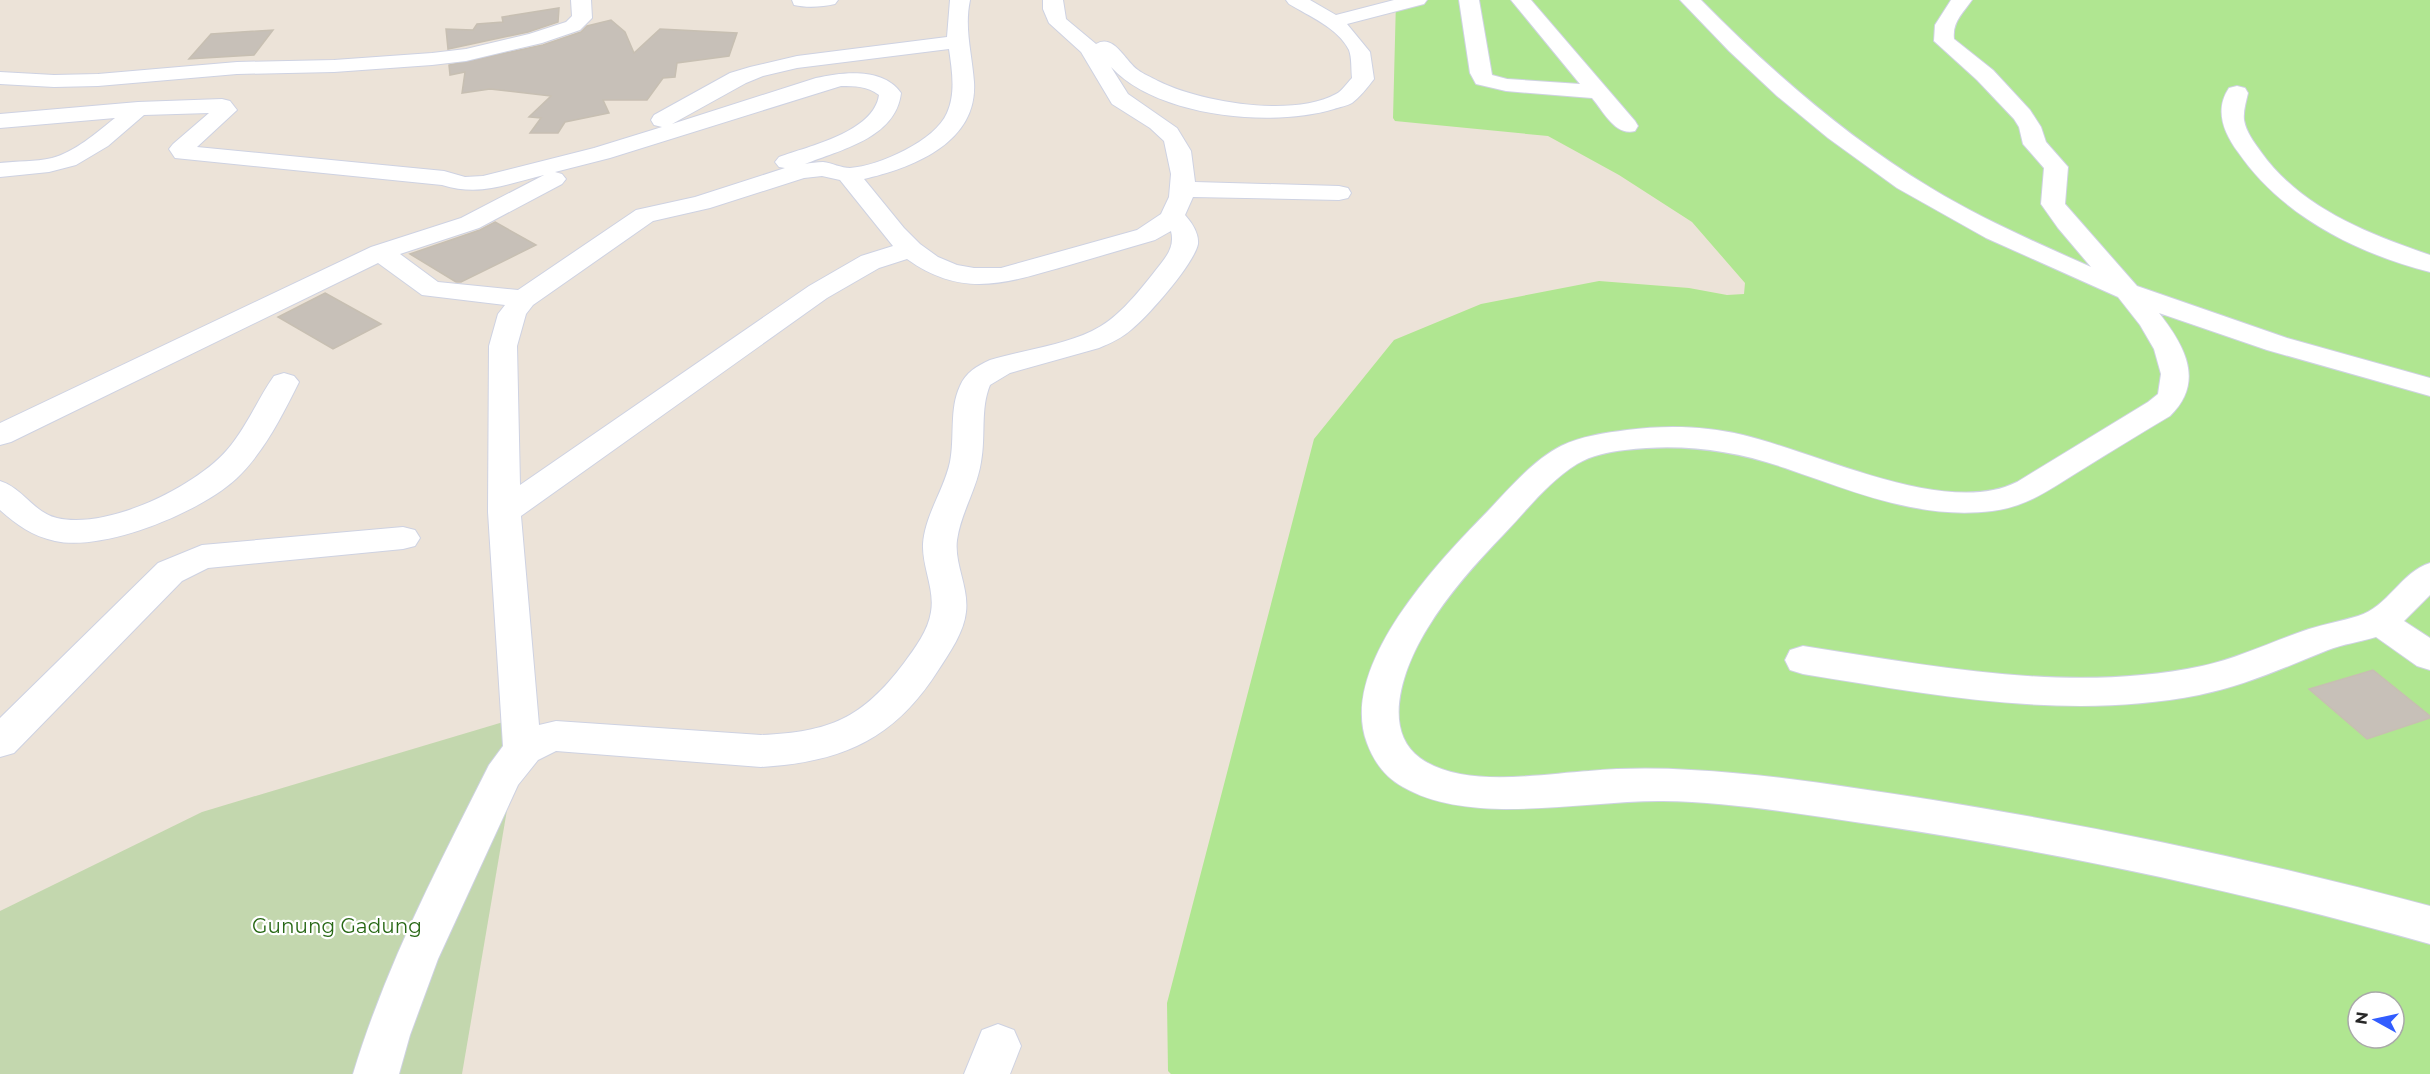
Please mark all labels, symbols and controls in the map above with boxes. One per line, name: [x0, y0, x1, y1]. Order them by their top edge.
park label: Gunung Gadung: [252, 914, 422, 938]
north arrow: [2346, 990, 2406, 1050]
text: N: [2351, 1010, 2372, 1026]

